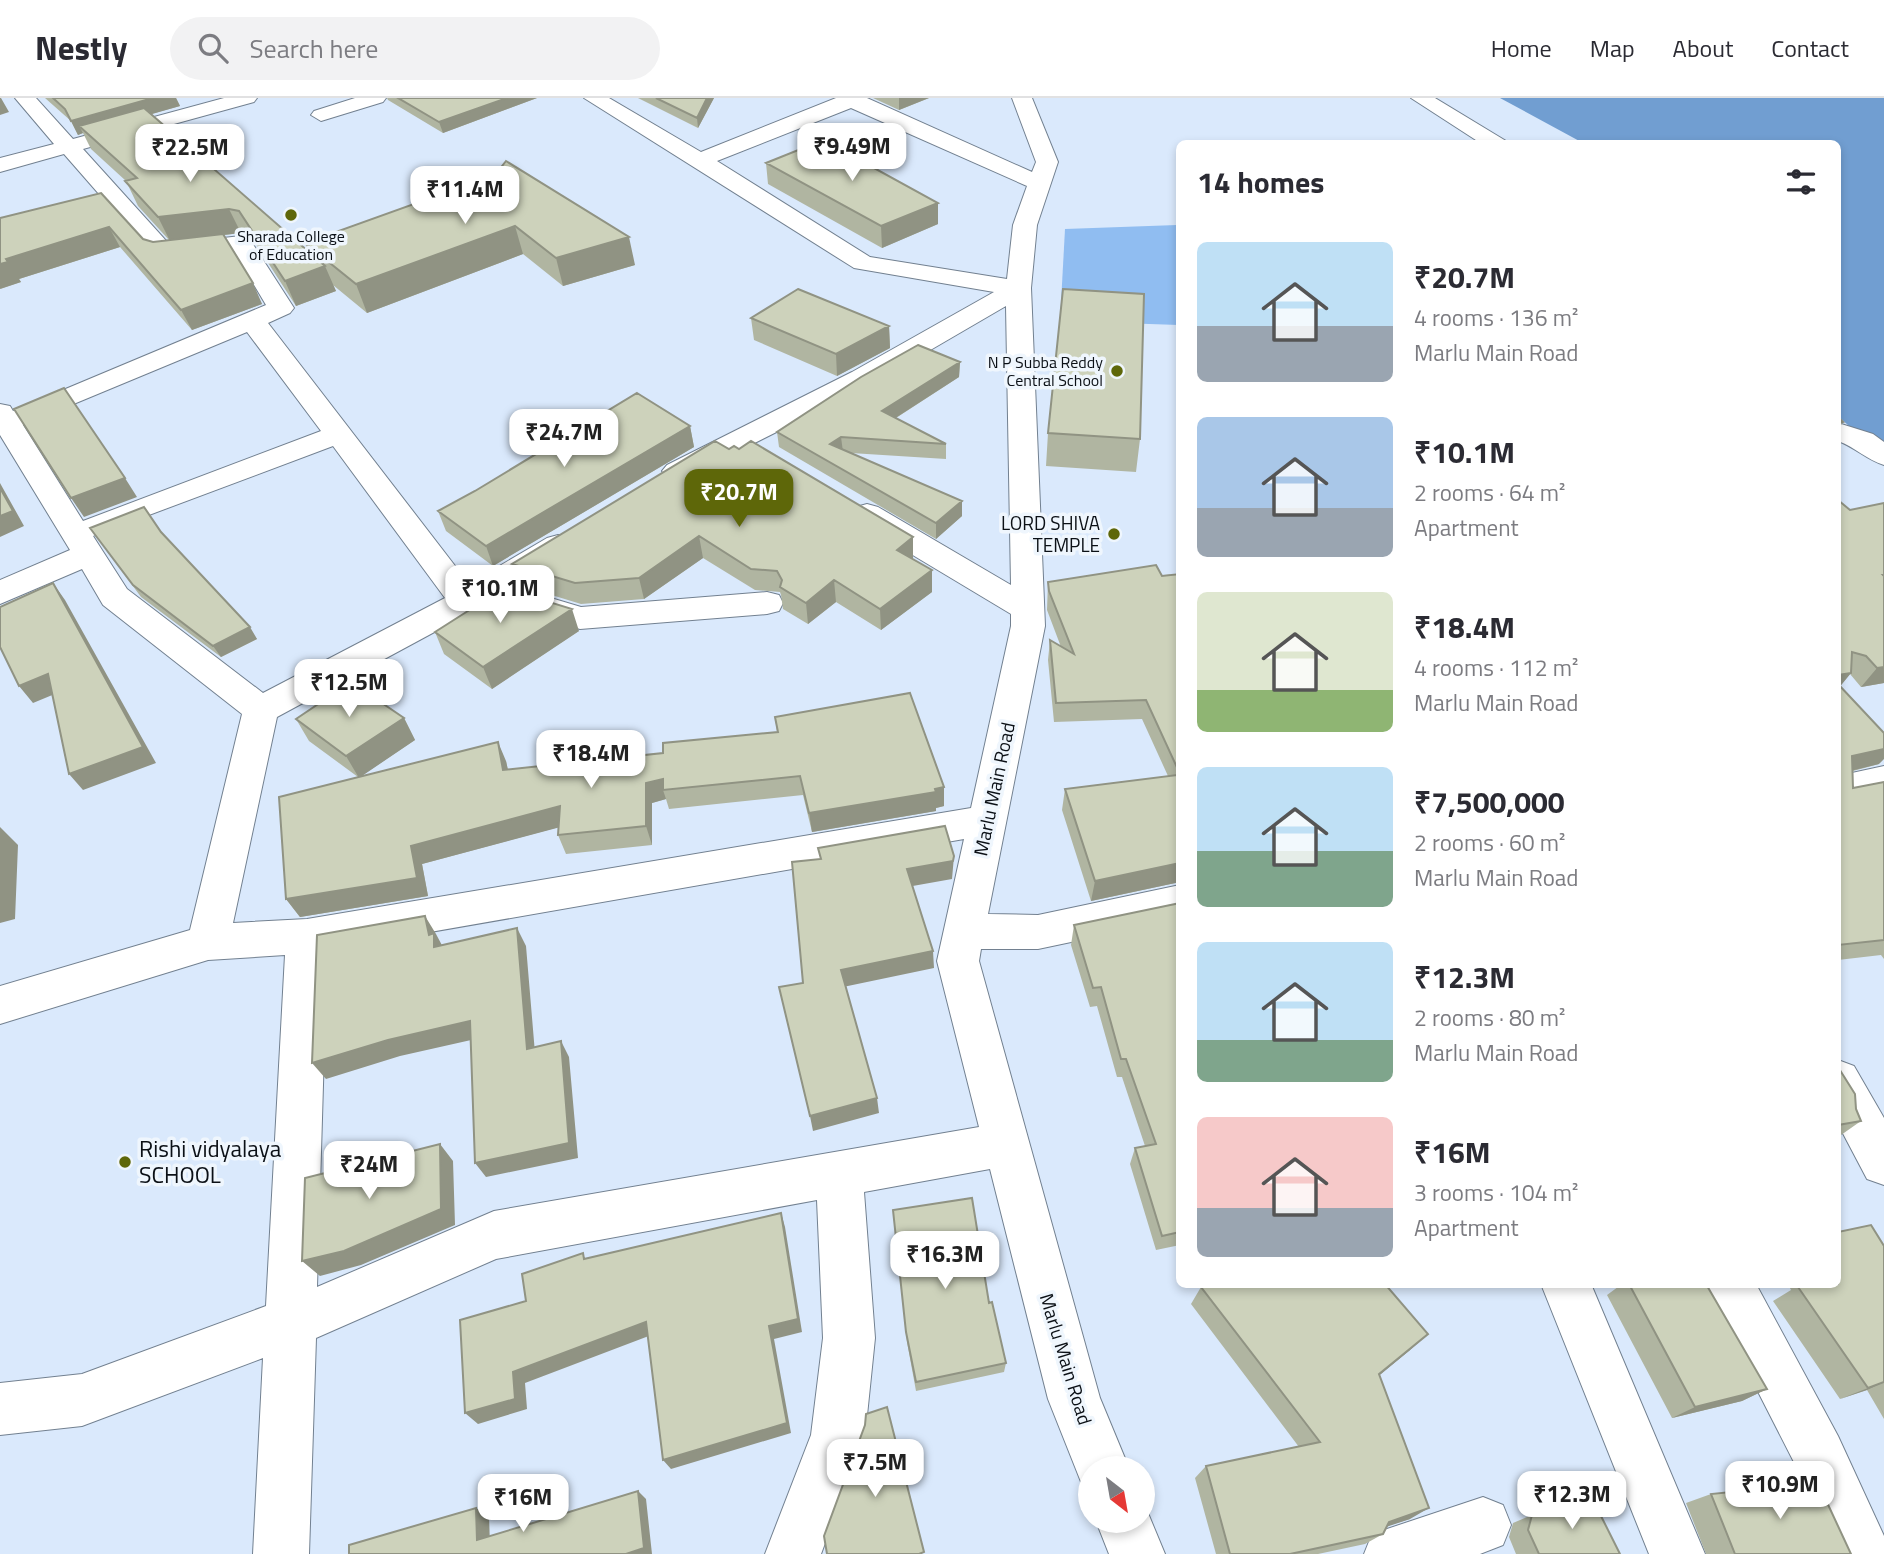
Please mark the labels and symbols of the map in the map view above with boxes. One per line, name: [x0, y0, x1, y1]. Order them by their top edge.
pin: ₹9.49M: [795, 123, 909, 183]
pin: ₹22.5M: [133, 125, 247, 184]
pin: ₹11.4M: [408, 166, 522, 226]
marker: Sharada College of Education: [283, 207, 299, 223]
place label: Sharada College of Education: [237, 224, 345, 266]
place label: N P Subba Reddy Central School: [988, 350, 1103, 392]
marker: N P Subba Reddy Central School: [1109, 363, 1125, 379]
pin: ₹24.7M: [507, 410, 621, 469]
pin: ₹20.7M: [682, 470, 796, 529]
place label: LORD SHIVA TEMPLE: [1001, 508, 1100, 559]
marker: LORD SHIVA TEMPLE: [1106, 526, 1122, 542]
pin: ₹10.1M: [443, 566, 557, 625]
pin: ₹12.5M: [292, 660, 406, 719]
street label: Marlu Main Road: [965, 719, 1022, 858]
pin: ₹18.4M: [534, 730, 648, 790]
place label: Rishi vidyalaya SCHOOL: [139, 1131, 282, 1192]
pin: ₹24M: [328, 1142, 410, 1201]
marker: Rishi vidyalaya SCHOOL: [117, 1154, 133, 1170]
pin: ₹16.3M: [888, 1232, 1002, 1291]
street label: Marlu Main Road: [1033, 1290, 1100, 1428]
pin: ₹7.5M: [826, 1440, 924, 1499]
north arrow: [1078, 1456, 1155, 1533]
pin: ₹10.9M: [1723, 1462, 1837, 1521]
pin: ₹12.3M: [1515, 1472, 1629, 1531]
pin: ₹16M: [482, 1474, 564, 1534]

